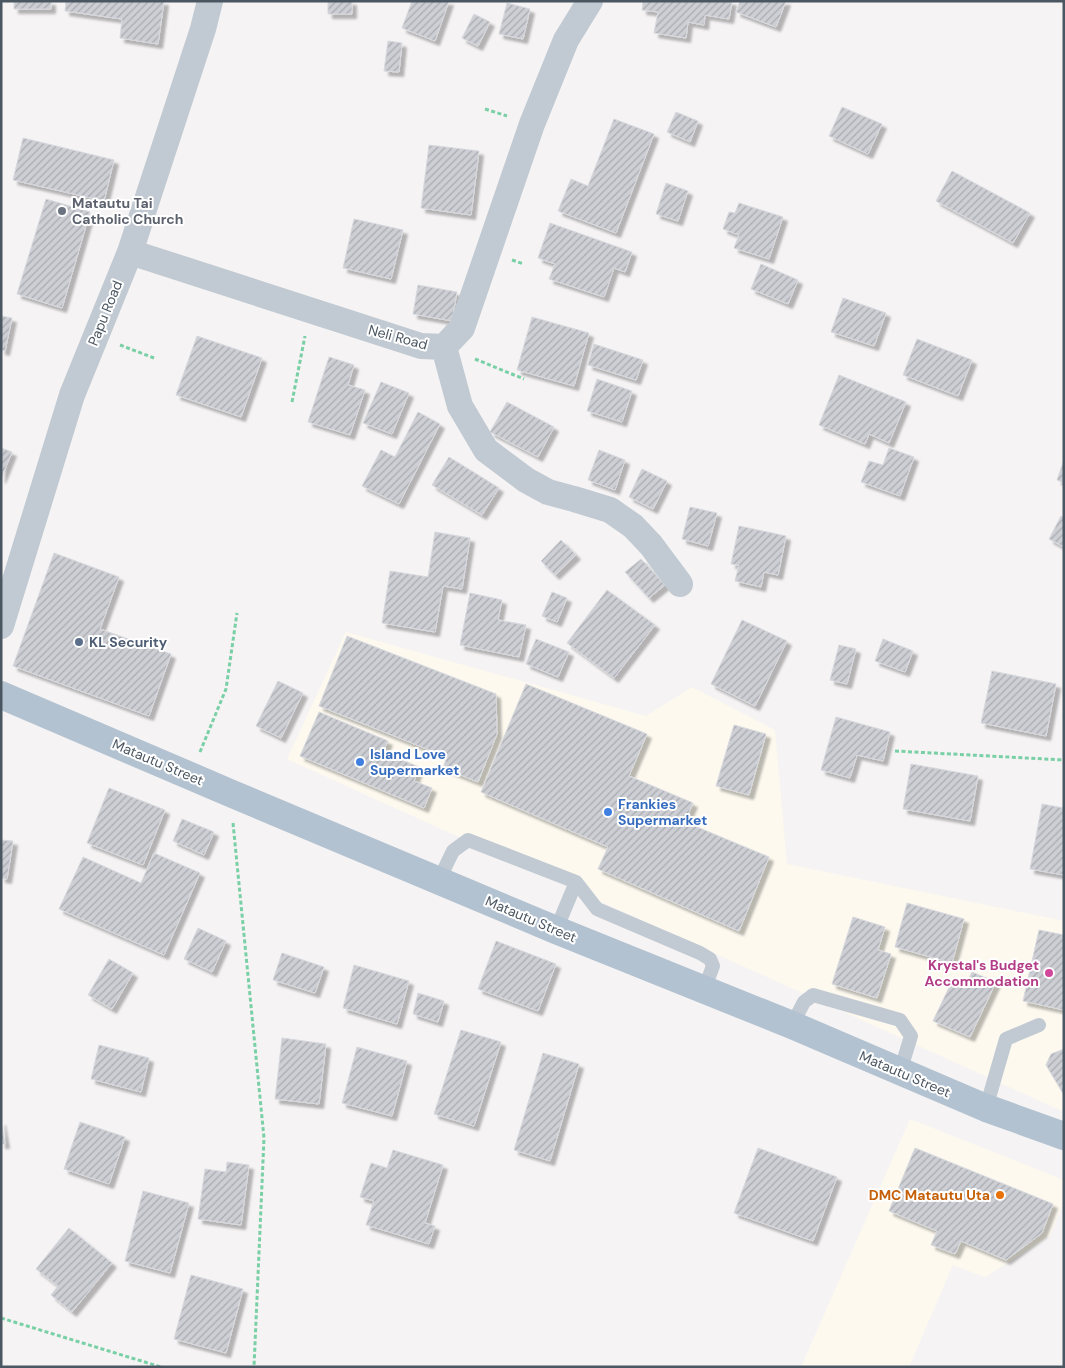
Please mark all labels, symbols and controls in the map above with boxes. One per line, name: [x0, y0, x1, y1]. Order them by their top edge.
place label: Matautu Tai Catholic Church: [72, 194, 183, 228]
marker: Matautu Tai Catholic Church: [56, 205, 68, 217]
street label: Papu Road: [84, 278, 126, 348]
street label: Neli Road: [366, 320, 430, 354]
place label: KL Security: [89, 633, 168, 651]
marker: KL Security: [73, 636, 85, 648]
street label: Matautu Street: [110, 735, 206, 789]
place label: Island Love Supermarket: [370, 745, 459, 779]
marker: Island Love Supermarket: [354, 756, 366, 768]
place label: Frankies Supermarket: [618, 795, 707, 829]
marker: Frankies Supermarket: [602, 806, 614, 818]
street label: Matautu Street: [483, 892, 579, 946]
place label: Krystal's Budget Accommodation: [925, 956, 1039, 990]
marker: Krystal's Budget Accommodation: [1043, 967, 1055, 979]
street label: Matautu Street: [857, 1047, 953, 1101]
place label: DMC Matautu Uta: [869, 1186, 990, 1204]
marker: DMC Matautu Uta: [994, 1189, 1006, 1201]

